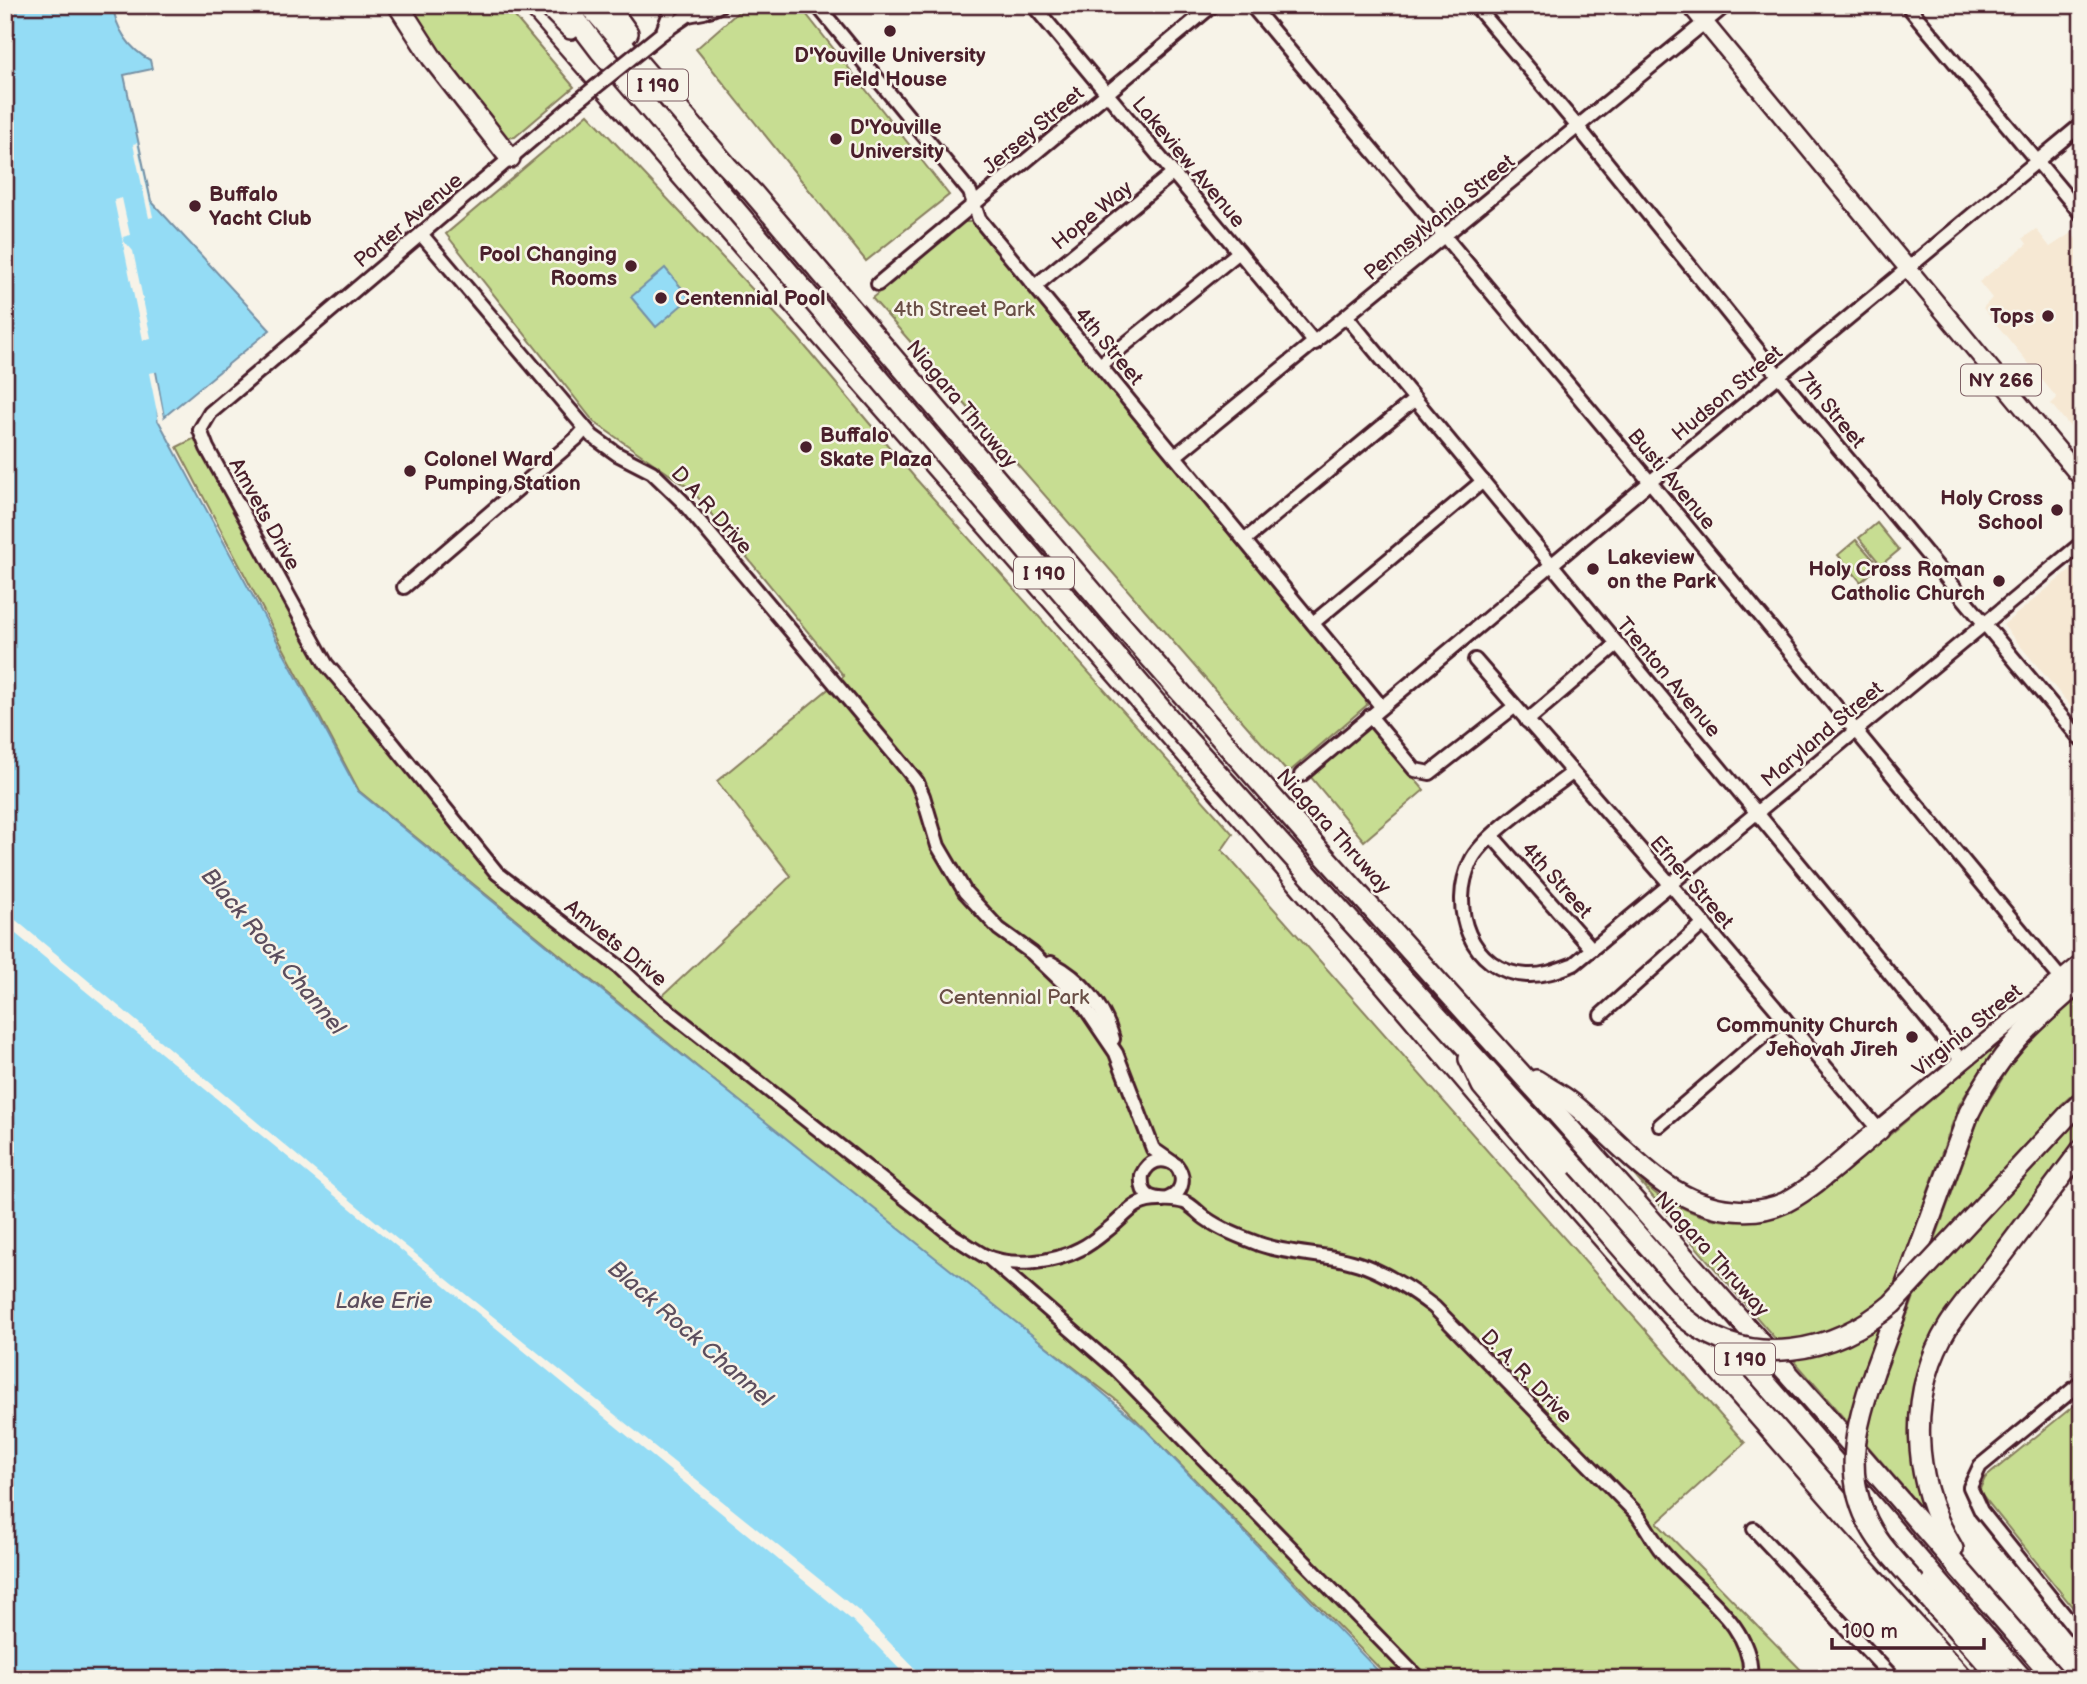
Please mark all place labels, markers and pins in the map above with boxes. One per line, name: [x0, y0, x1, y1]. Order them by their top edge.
marker: D'Youville University Field House: [882, 23, 898, 39]
place label: D'Youville University Field House: [794, 43, 986, 92]
place label: D'Youville University: [850, 115, 944, 164]
marker: D'Youville University: [828, 131, 844, 147]
place label: Buffalo Yacht Club: [209, 182, 312, 231]
marker: Buffalo Yacht Club: [187, 198, 203, 214]
place label: Pool Changing Rooms: [479, 242, 617, 291]
marker: Pool Changing Rooms: [623, 258, 639, 274]
place label: Centennial Pool: [675, 286, 825, 311]
marker: Centennial Pool: [653, 290, 669, 306]
place label: Tops: [1990, 304, 2034, 329]
marker: Tops: [2040, 308, 2056, 324]
place label: Buffalo Skate Plaza: [820, 423, 932, 472]
marker: Buffalo Skate Plaza: [798, 439, 814, 455]
place label: Colonel Ward Pumping Station: [424, 447, 581, 496]
marker: Colonel Ward Pumping Station: [402, 463, 418, 479]
place label: Holy Cross School: [1940, 486, 2043, 535]
marker: Holy Cross School: [2049, 502, 2065, 518]
place label: Lakeview on the Park: [1607, 545, 1716, 594]
place label: Holy Cross Roman Catholic Church: [1808, 557, 1985, 606]
marker: Lakeview on the Park: [1585, 561, 1601, 577]
marker: Holy Cross Roman Catholic Church: [1991, 573, 2007, 589]
place label: Community Church Jehovah Jireh: [1716, 1013, 1898, 1062]
marker: Community Church Jehovah Jireh: [1904, 1029, 1920, 1045]

